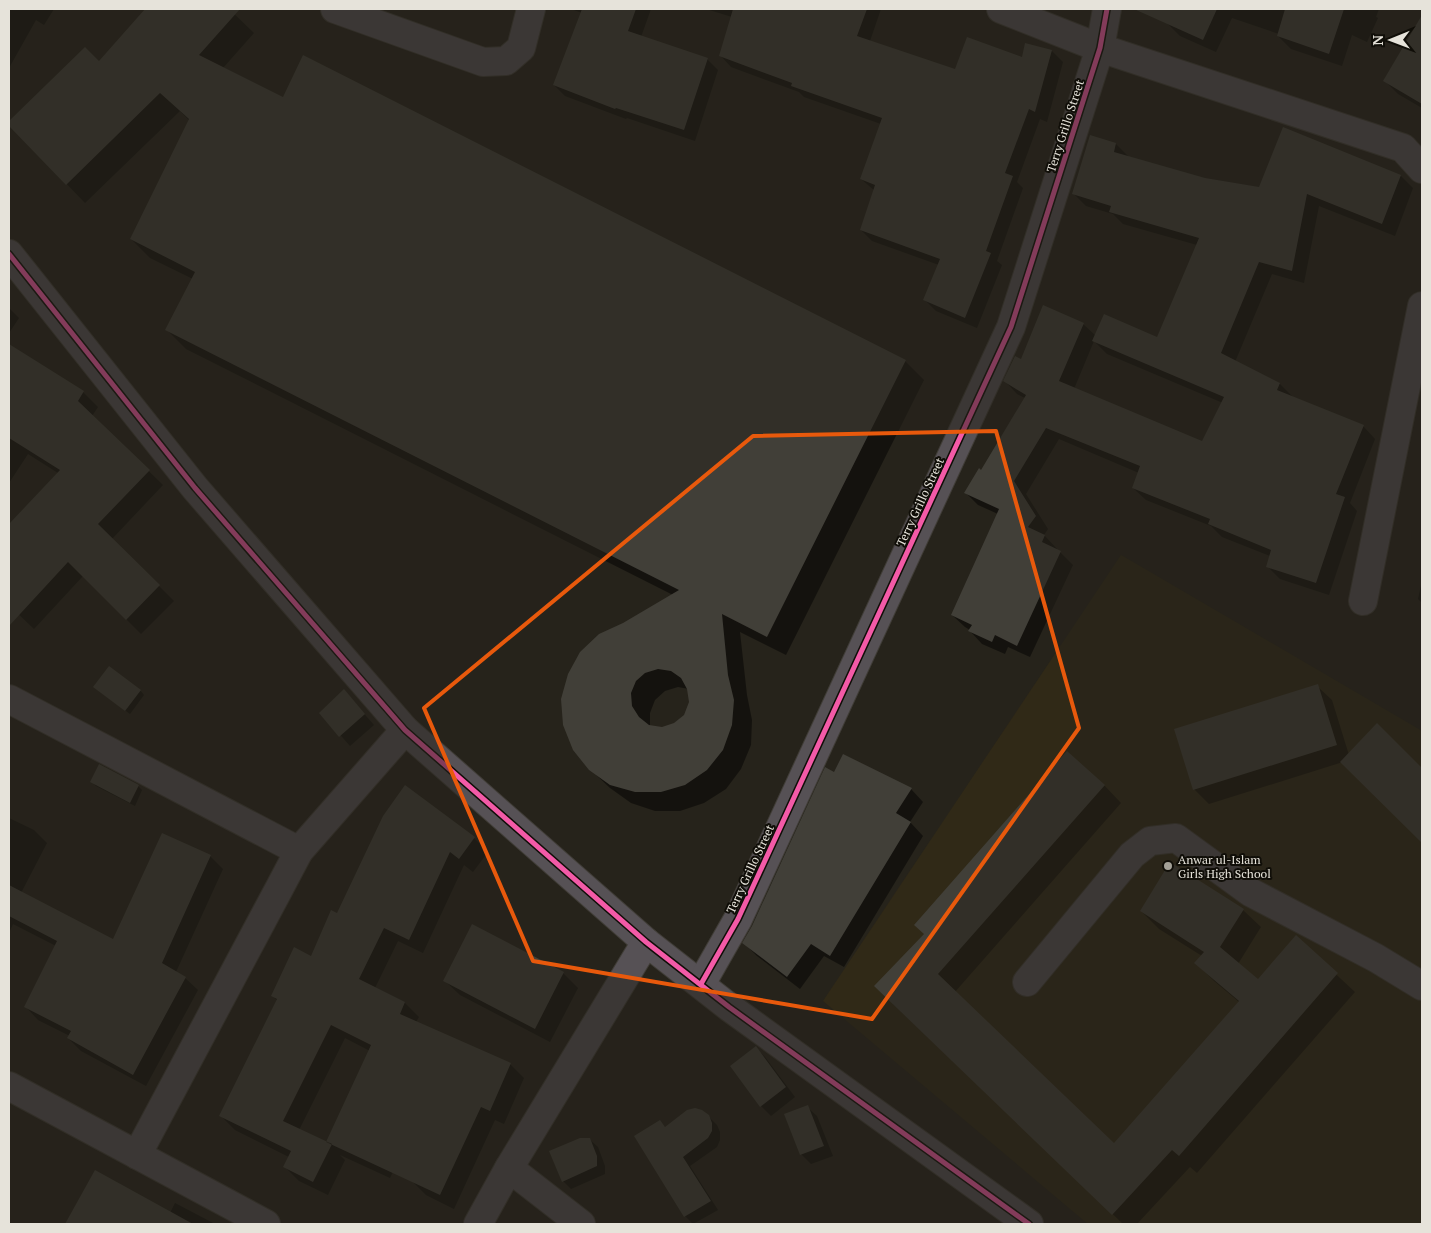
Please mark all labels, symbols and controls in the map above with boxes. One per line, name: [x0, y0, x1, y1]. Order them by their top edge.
north arrow: [1366, 15, 1416, 65]
text: N: [1368, 34, 1387, 46]
street label: Terry Grillo Street: [1043, 77, 1087, 174]
street label: Terry Grillo Street: [893, 455, 947, 549]
street label: Terry Grillo Street: [723, 822, 777, 916]
place label: Anwar ul-Islam Girls High School: [1178, 852, 1271, 881]
marker: Anwar ul-Islam Girls High School: [1162, 860, 1174, 872]

